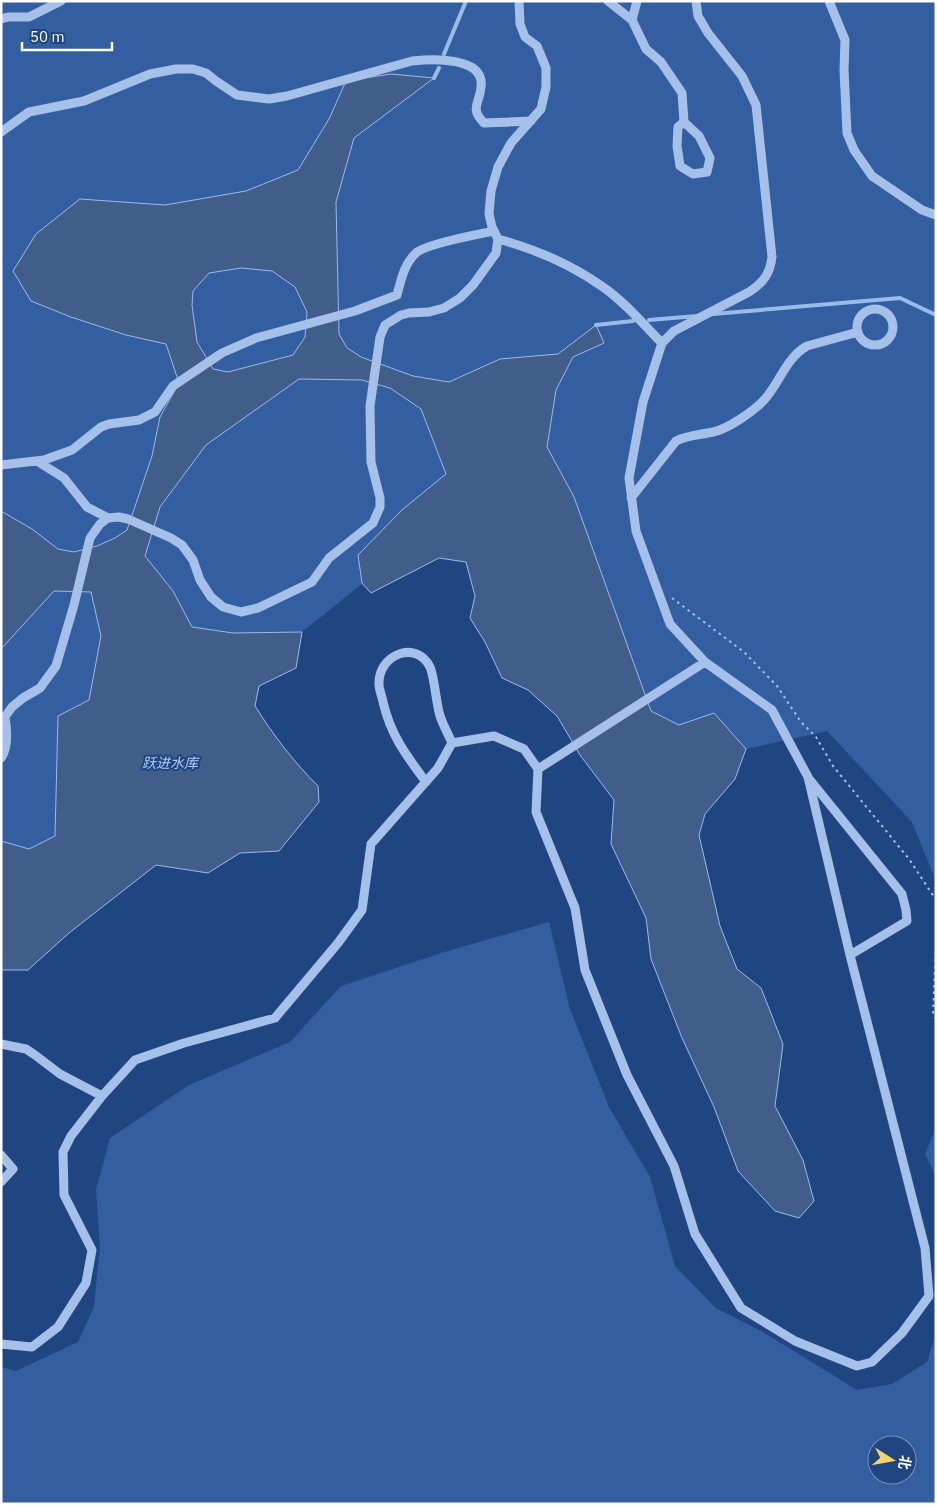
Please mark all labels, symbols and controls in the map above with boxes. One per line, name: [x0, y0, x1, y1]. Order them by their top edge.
scale bar: [22, 20, 112, 52]
text: 50 m: [30, 27, 65, 46]
water label: 跃进水库: [142, 754, 200, 772]
north arrow: [867, 1435, 917, 1485]
text: 北: [895, 1454, 915, 1471]

